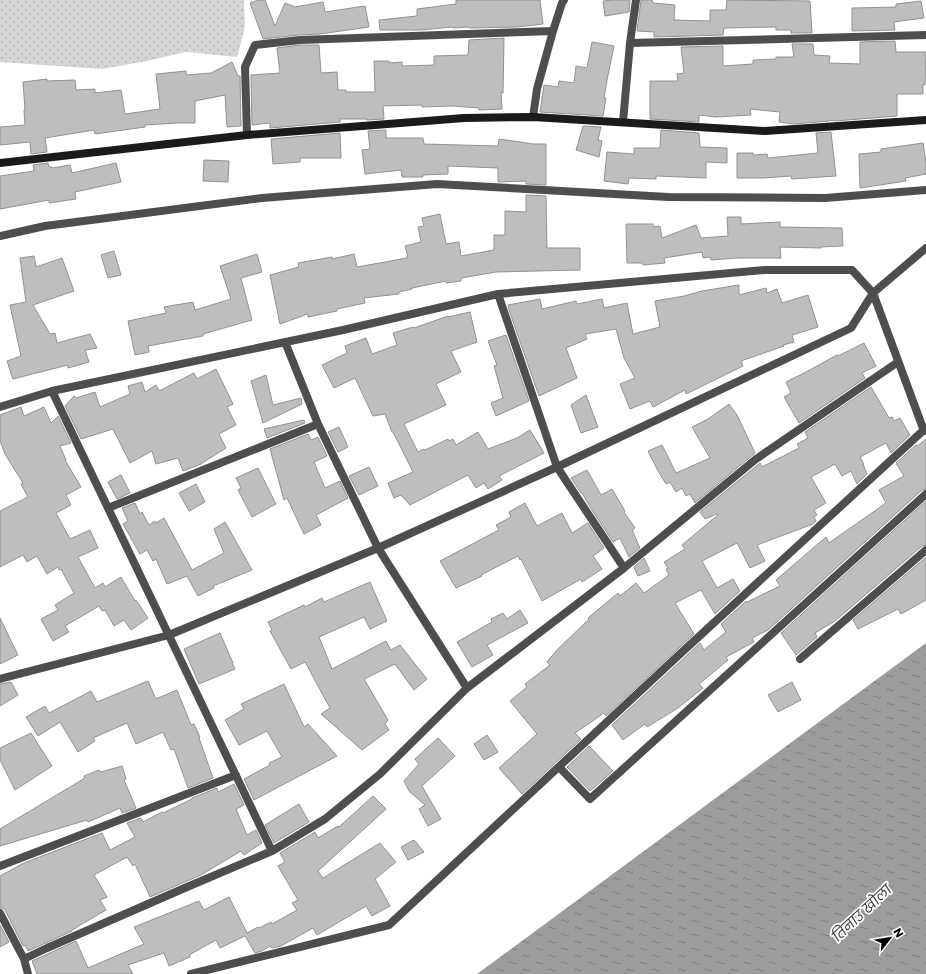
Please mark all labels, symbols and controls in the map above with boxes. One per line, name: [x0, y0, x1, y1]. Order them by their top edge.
water label: तिनाउ खोला: [828, 879, 898, 946]
north arrow: [870, 918, 910, 958]
text: N: [890, 925, 908, 941]

